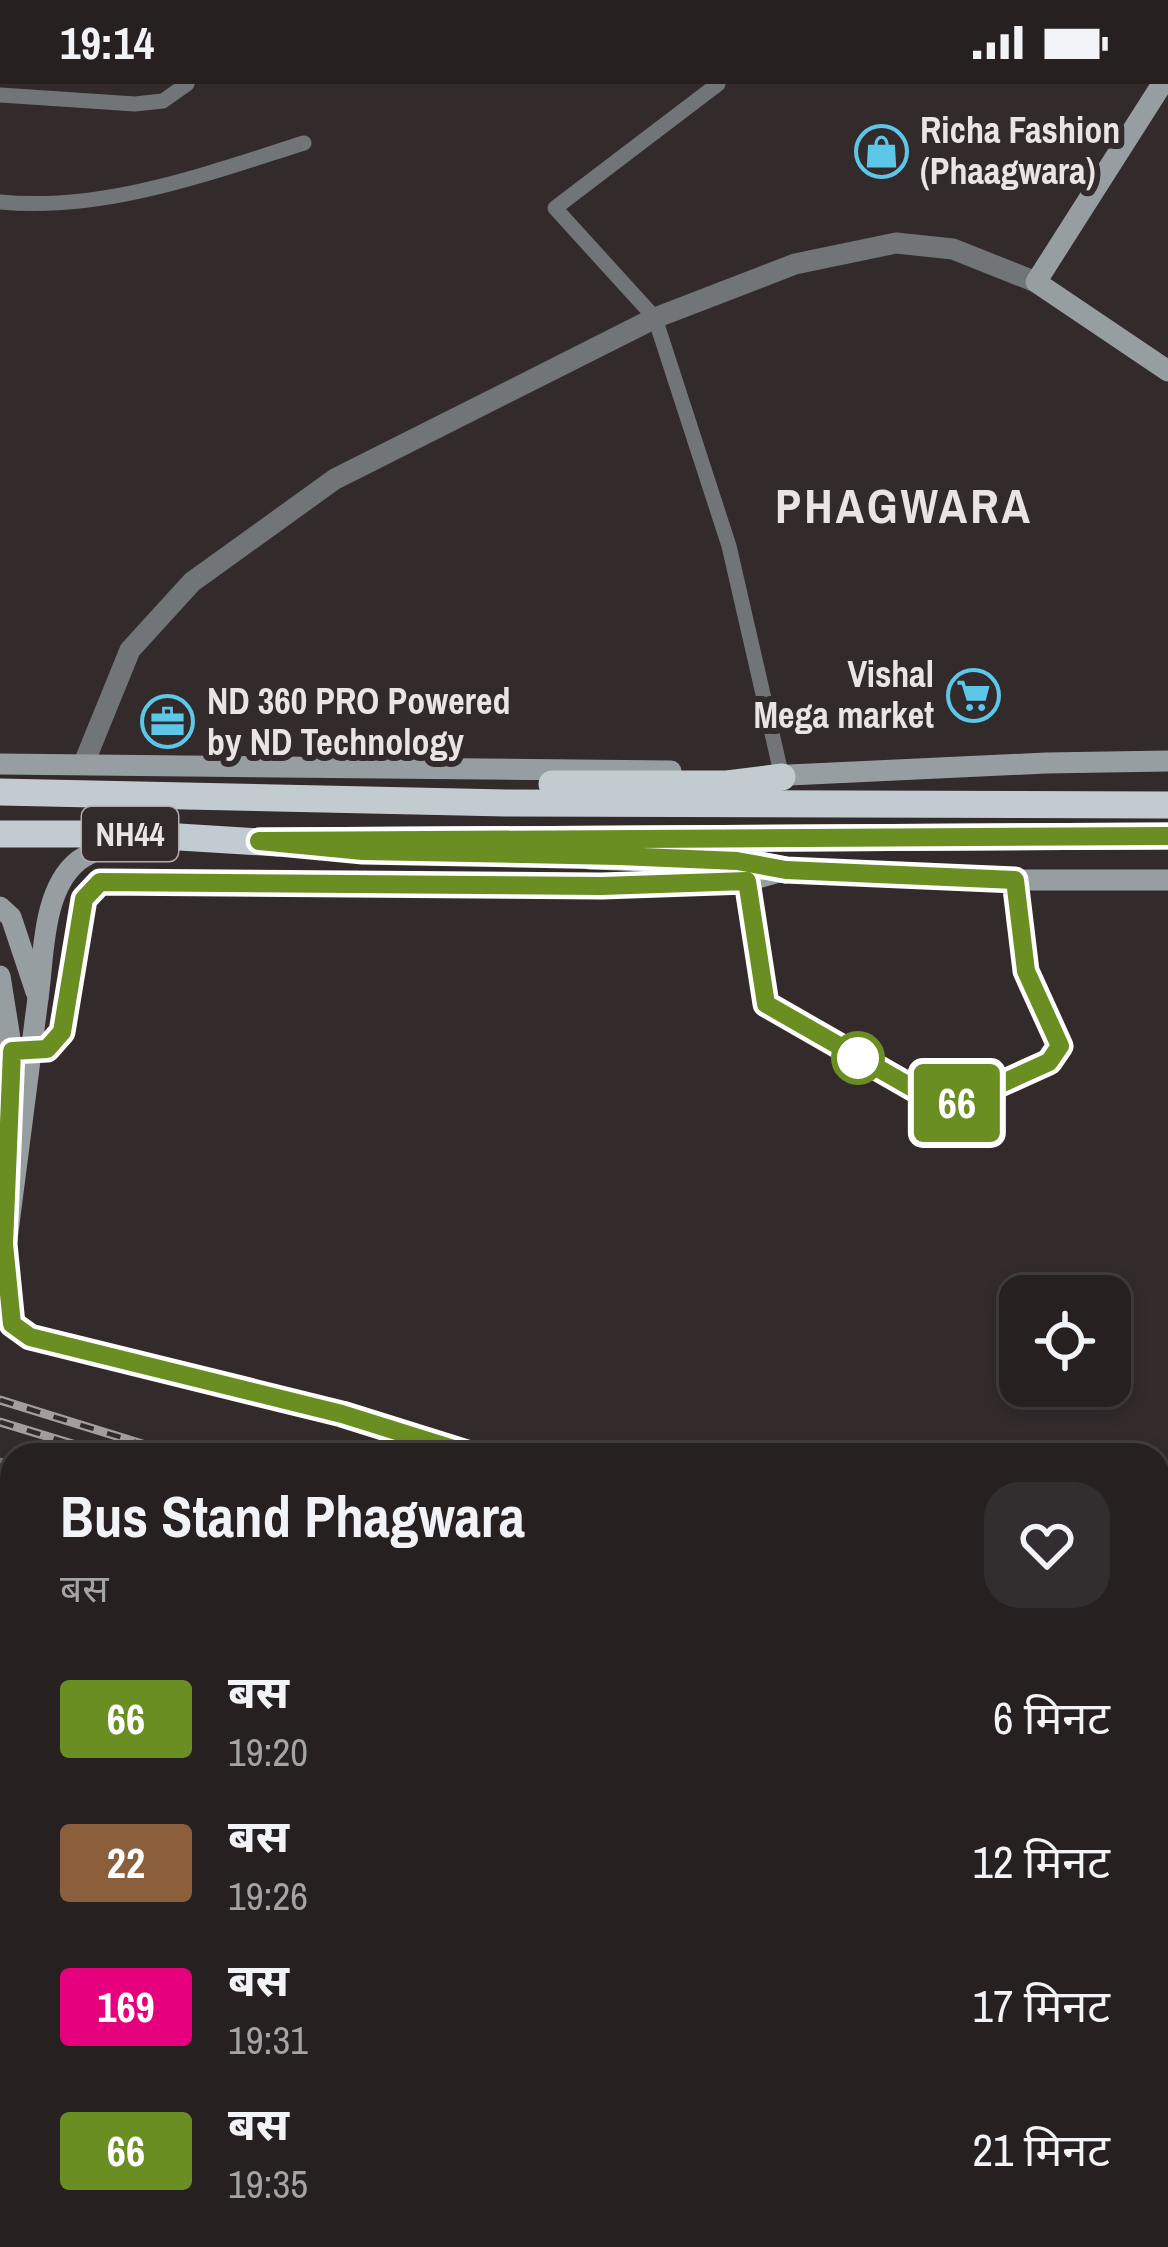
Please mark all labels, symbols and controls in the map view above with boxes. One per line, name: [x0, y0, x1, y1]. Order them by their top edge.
text: 19:14: [60, 12, 154, 73]
place label: Richa Fashion (Phaagwara): [920, 106, 1120, 195]
shop icon: Richa Fashion (Phaagwara): [853, 123, 909, 179]
district label: PHAGWARA: [775, 473, 1033, 538]
place label: Vishal Mega market: [754, 650, 934, 739]
supermarket icon: Vishal Mega market: [945, 667, 1001, 723]
place label: ND 360 PRO Powered by ND Technology: [207, 677, 511, 766]
office icon: ND 360 PRO Powered by ND Technology: [140, 694, 196, 750]
road number: NH44: [82, 807, 178, 861]
unlabelled marker: [833, 1033, 883, 1083]
line badge: 66: [903, 1064, 1011, 1142]
text: 66: [938, 1075, 976, 1131]
map controls: [999, 1275, 1131, 1407]
button: locate: [999, 1275, 1131, 1407]
text: Bus Stand Phagwara: [60, 1478, 525, 1555]
button: heart: [984, 1482, 1110, 1608]
text: बस: [60, 1562, 109, 1614]
text: बस: [228, 1661, 289, 1722]
text: 6 मिनट: [993, 1687, 1110, 1748]
text: 66: [107, 1691, 145, 1747]
text: 19:20: [228, 1726, 308, 1778]
text: बस: [228, 1805, 289, 1866]
text: 12 मिनट: [972, 1831, 1110, 1892]
text: 22: [107, 1835, 145, 1891]
text: 19:26: [228, 1870, 308, 1922]
text: बस: [228, 1949, 289, 2010]
text: 17 मिनट: [972, 1975, 1110, 2036]
text: 169: [97, 1979, 155, 2035]
text: 19:31: [228, 2014, 308, 2066]
text: बस: [228, 2093, 289, 2154]
text: 21 मिनट: [972, 2119, 1110, 2180]
text: 66: [107, 2123, 145, 2179]
text: 19:35: [228, 2158, 308, 2210]

